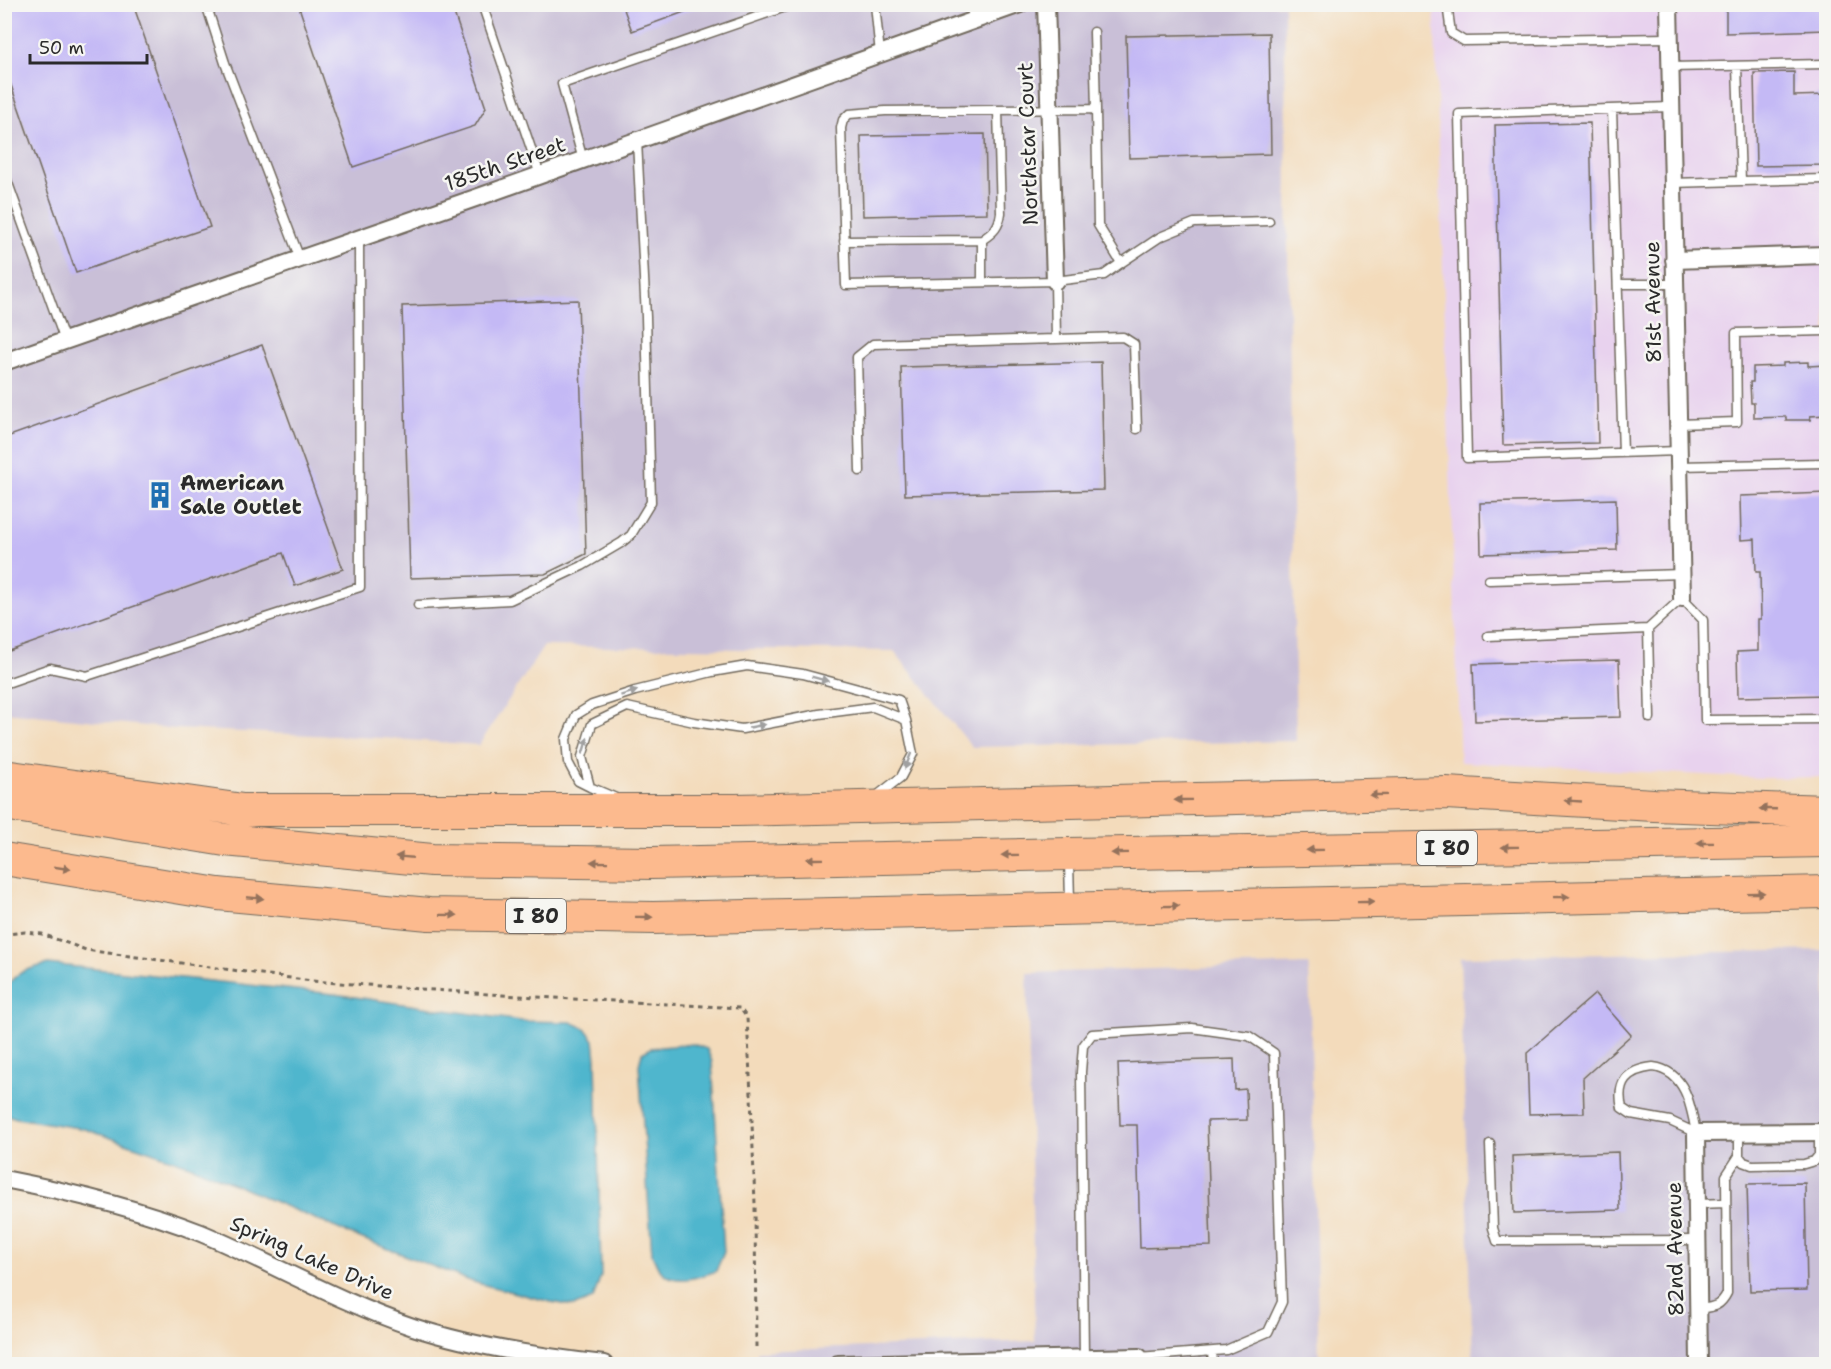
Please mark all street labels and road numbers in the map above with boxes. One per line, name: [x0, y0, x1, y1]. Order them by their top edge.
street label: Northstar Court: [1011, 62, 1045, 226]
street label: 185th Street: [441, 130, 569, 198]
street label: 81st Avenue: [1638, 241, 1668, 363]
road number: I 80: [1417, 831, 1477, 865]
road number: I 80: [506, 899, 566, 933]
street label: 82nd Avenue: [1660, 1181, 1690, 1317]
street label: Spring Lake Drive: [226, 1209, 398, 1307]

